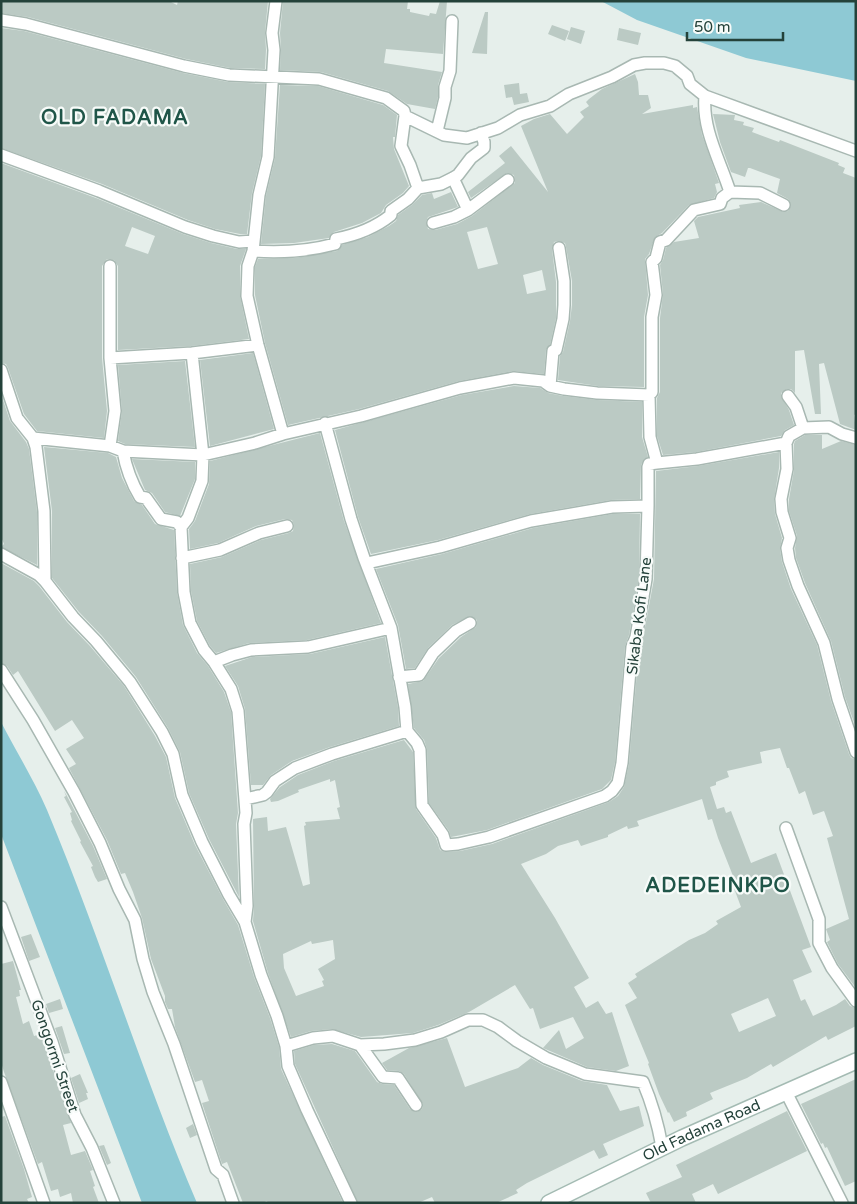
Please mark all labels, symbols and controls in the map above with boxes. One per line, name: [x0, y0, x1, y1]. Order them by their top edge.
scale bar: [687, 10, 783, 42]
text: 50 m: [694, 18, 731, 36]
district label: OLD FADAMA: [41, 106, 189, 130]
street label: Sikaba Kofi Lane: [623, 556, 655, 676]
district label: ADEDEINKPO: [645, 874, 791, 898]
street label: Gongormi Street: [27, 997, 83, 1115]
street label: Old Fadama Road: [640, 1096, 763, 1165]

